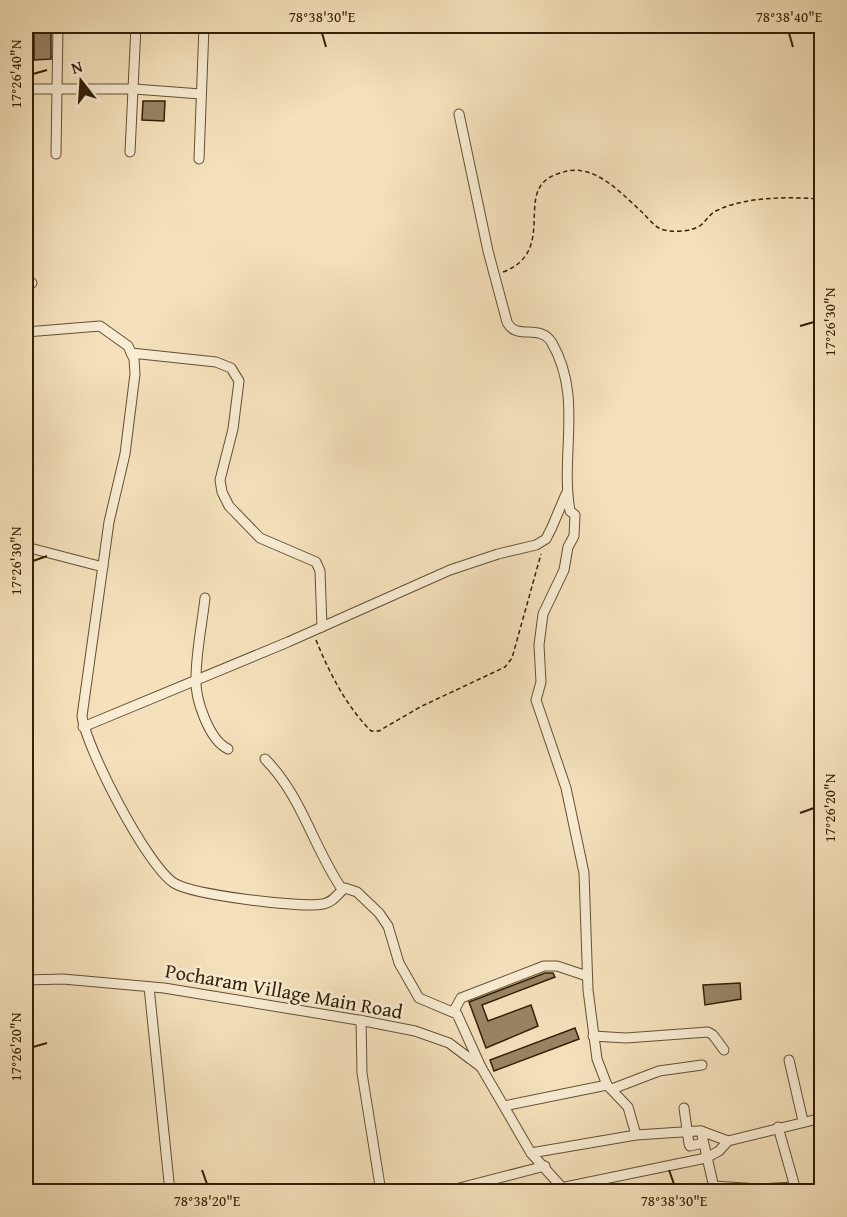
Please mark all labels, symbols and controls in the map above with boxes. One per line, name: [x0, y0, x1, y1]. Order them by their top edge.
text: 78°38'30"E: [289, 6, 356, 27]
text: 78°38'40"E: [756, 6, 823, 27]
text: 17°26'40"N: [5, 39, 26, 108]
north arrow: [51, 51, 111, 111]
text: N: [68, 54, 86, 80]
text: 17°26'30"N: [819, 287, 840, 356]
text: 17°26'30"N: [5, 526, 26, 595]
text: 17°26'20"N: [819, 773, 840, 842]
street label: Pocharam Village Main Road: [163, 955, 405, 1026]
text: 17°26'20"N: [5, 1012, 26, 1081]
text: 78°38'20"E: [174, 1190, 241, 1211]
text: 78°38'30"E: [641, 1190, 708, 1211]

